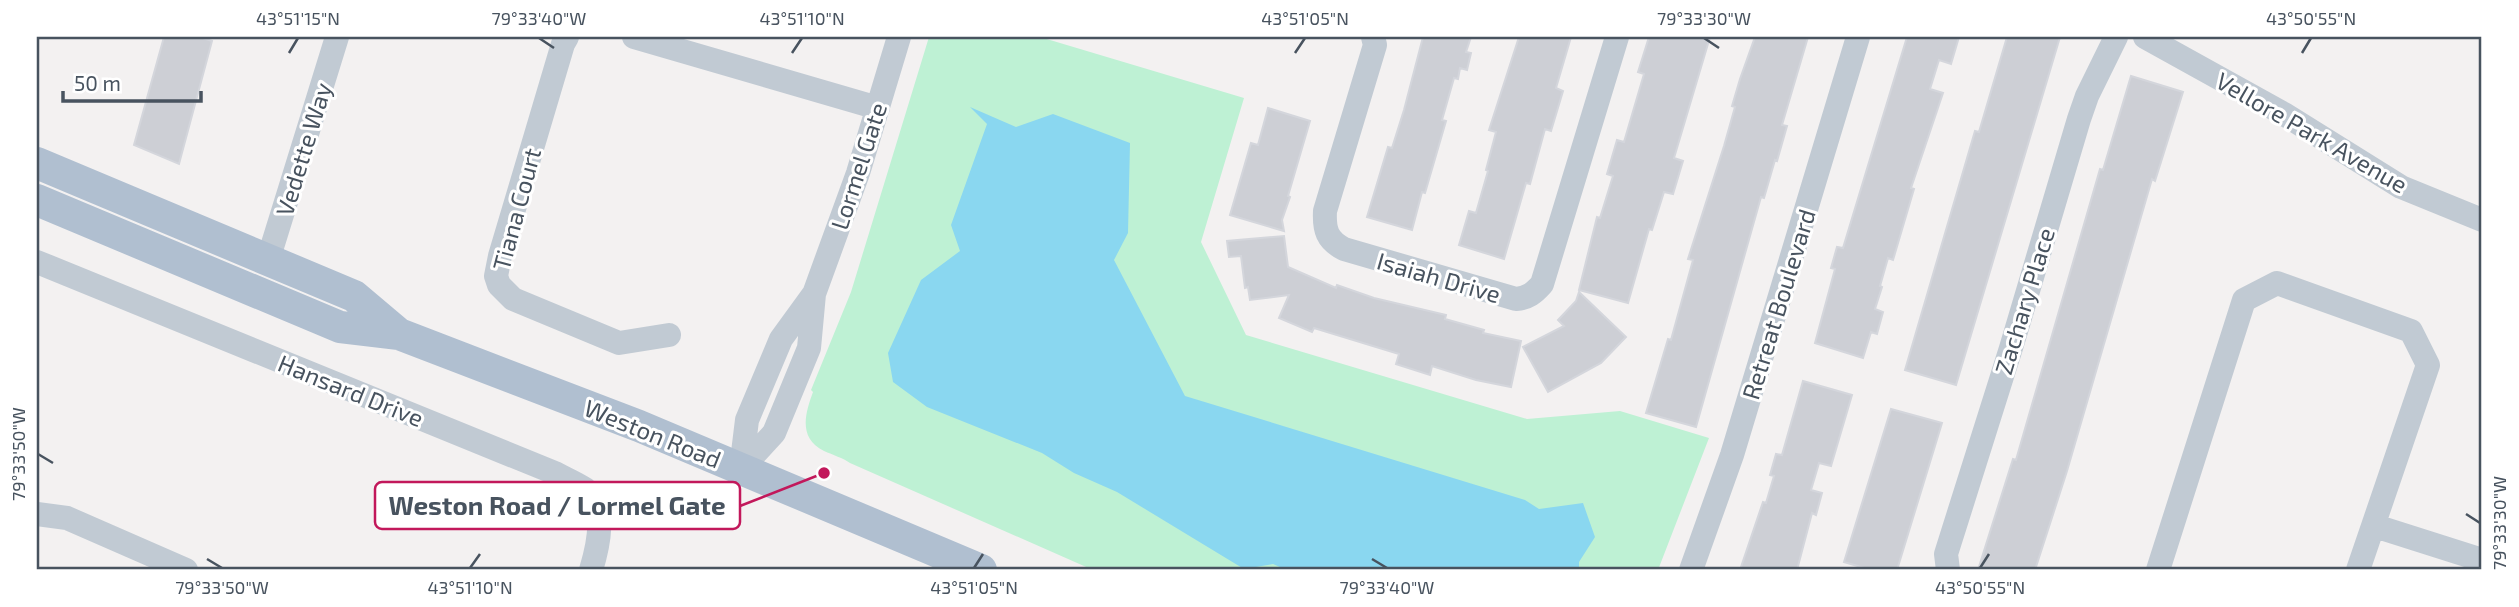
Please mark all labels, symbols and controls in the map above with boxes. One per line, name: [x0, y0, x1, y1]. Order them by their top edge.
text: 43°51'15"N: [256, 7, 340, 29]
text: 79°33'40"W: [492, 7, 586, 29]
text: 43°51'10"N: [759, 7, 845, 29]
text: 43°51'05"N: [1261, 7, 1349, 29]
text: 79°33'30"W: [1657, 7, 1751, 29]
text: 43°50'55"N: [2266, 7, 2356, 29]
scale bar: [63, 60, 201, 104]
street label: Vellore Park Avenue: [2211, 65, 2413, 199]
text: 50 m: [74, 70, 121, 95]
street label: Vedette Way: [269, 79, 337, 219]
street label: Lormel Gate: [824, 99, 892, 233]
street label: Tiana Court: [486, 145, 546, 273]
street label: Retreat Boulevard: [1735, 205, 1821, 403]
street label: Zachary Place: [1988, 224, 2060, 378]
street label: Isaiah Drive: [1374, 246, 1504, 308]
street label: Hansard Drive: [274, 348, 428, 432]
street label: Weston Road: [580, 392, 726, 474]
text: 79°33'50"W: [7, 407, 29, 501]
text: 79°33'30"W: [2488, 476, 2510, 570]
callout: Weston Road / Lormel Gate: [375, 482, 740, 529]
text: Weston Road / Lormel Gate: [388, 489, 726, 520]
text: 79°33'50"W: [175, 576, 269, 598]
text: 43°51'10"N: [427, 576, 513, 598]
text: 43°51'05"N: [930, 576, 1018, 598]
text: 79°33'40"W: [1340, 576, 1434, 598]
text: 43°50'55"N: [1935, 576, 2025, 598]

